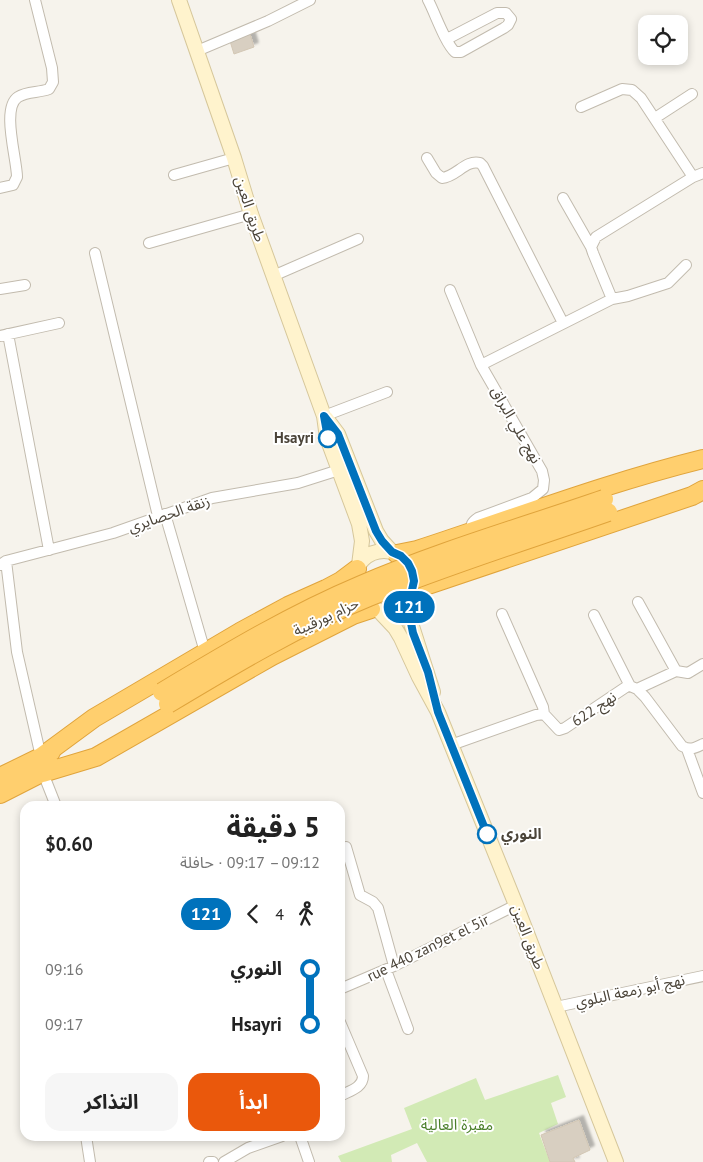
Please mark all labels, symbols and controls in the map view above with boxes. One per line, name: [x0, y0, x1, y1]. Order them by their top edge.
map controls: [638, 15, 688, 65]
button: locate: [638, 15, 688, 65]
street label: طريق العين: [230, 174, 270, 244]
street label: نهج علي البراق: [484, 383, 546, 468]
place label: Hsayri: [274, 428, 314, 447]
marker: Hsayri: [318, 428, 338, 448]
street label: زنقة الحصايري: [125, 491, 213, 539]
line badge: 121: [380, 591, 438, 623]
street label: حزام بورقيبة: [290, 593, 363, 642]
text: 121: [394, 595, 424, 618]
street label: نهج 622: [568, 687, 621, 733]
text: 5 دقيقة: [227, 808, 320, 845]
marker: النوري: [477, 824, 497, 844]
place label: النوري: [501, 824, 542, 845]
text: $0.60: [45, 832, 93, 856]
text: 09:12 – 09:17 · حافلة: [180, 852, 320, 872]
icon: back: [239, 900, 267, 928]
icon: walk: [292, 900, 320, 928]
text: 121: [191, 902, 221, 925]
street label: طريق العين: [506, 902, 550, 972]
text: 4: [275, 904, 284, 924]
street label: rue 440 zan9et el 5ir: [364, 910, 492, 985]
text: النوري: [231, 956, 282, 980]
text: 09:16: [45, 959, 83, 979]
street label: نهج أبو زمعة البلوي: [573, 970, 687, 1014]
text: Hsayri: [231, 1012, 282, 1036]
text: 09:17: [45, 1014, 83, 1034]
button: التذاكر: [45, 1073, 178, 1131]
button: ابدأ: [188, 1073, 320, 1131]
park label: مقبرة العالية: [421, 1115, 493, 1134]

